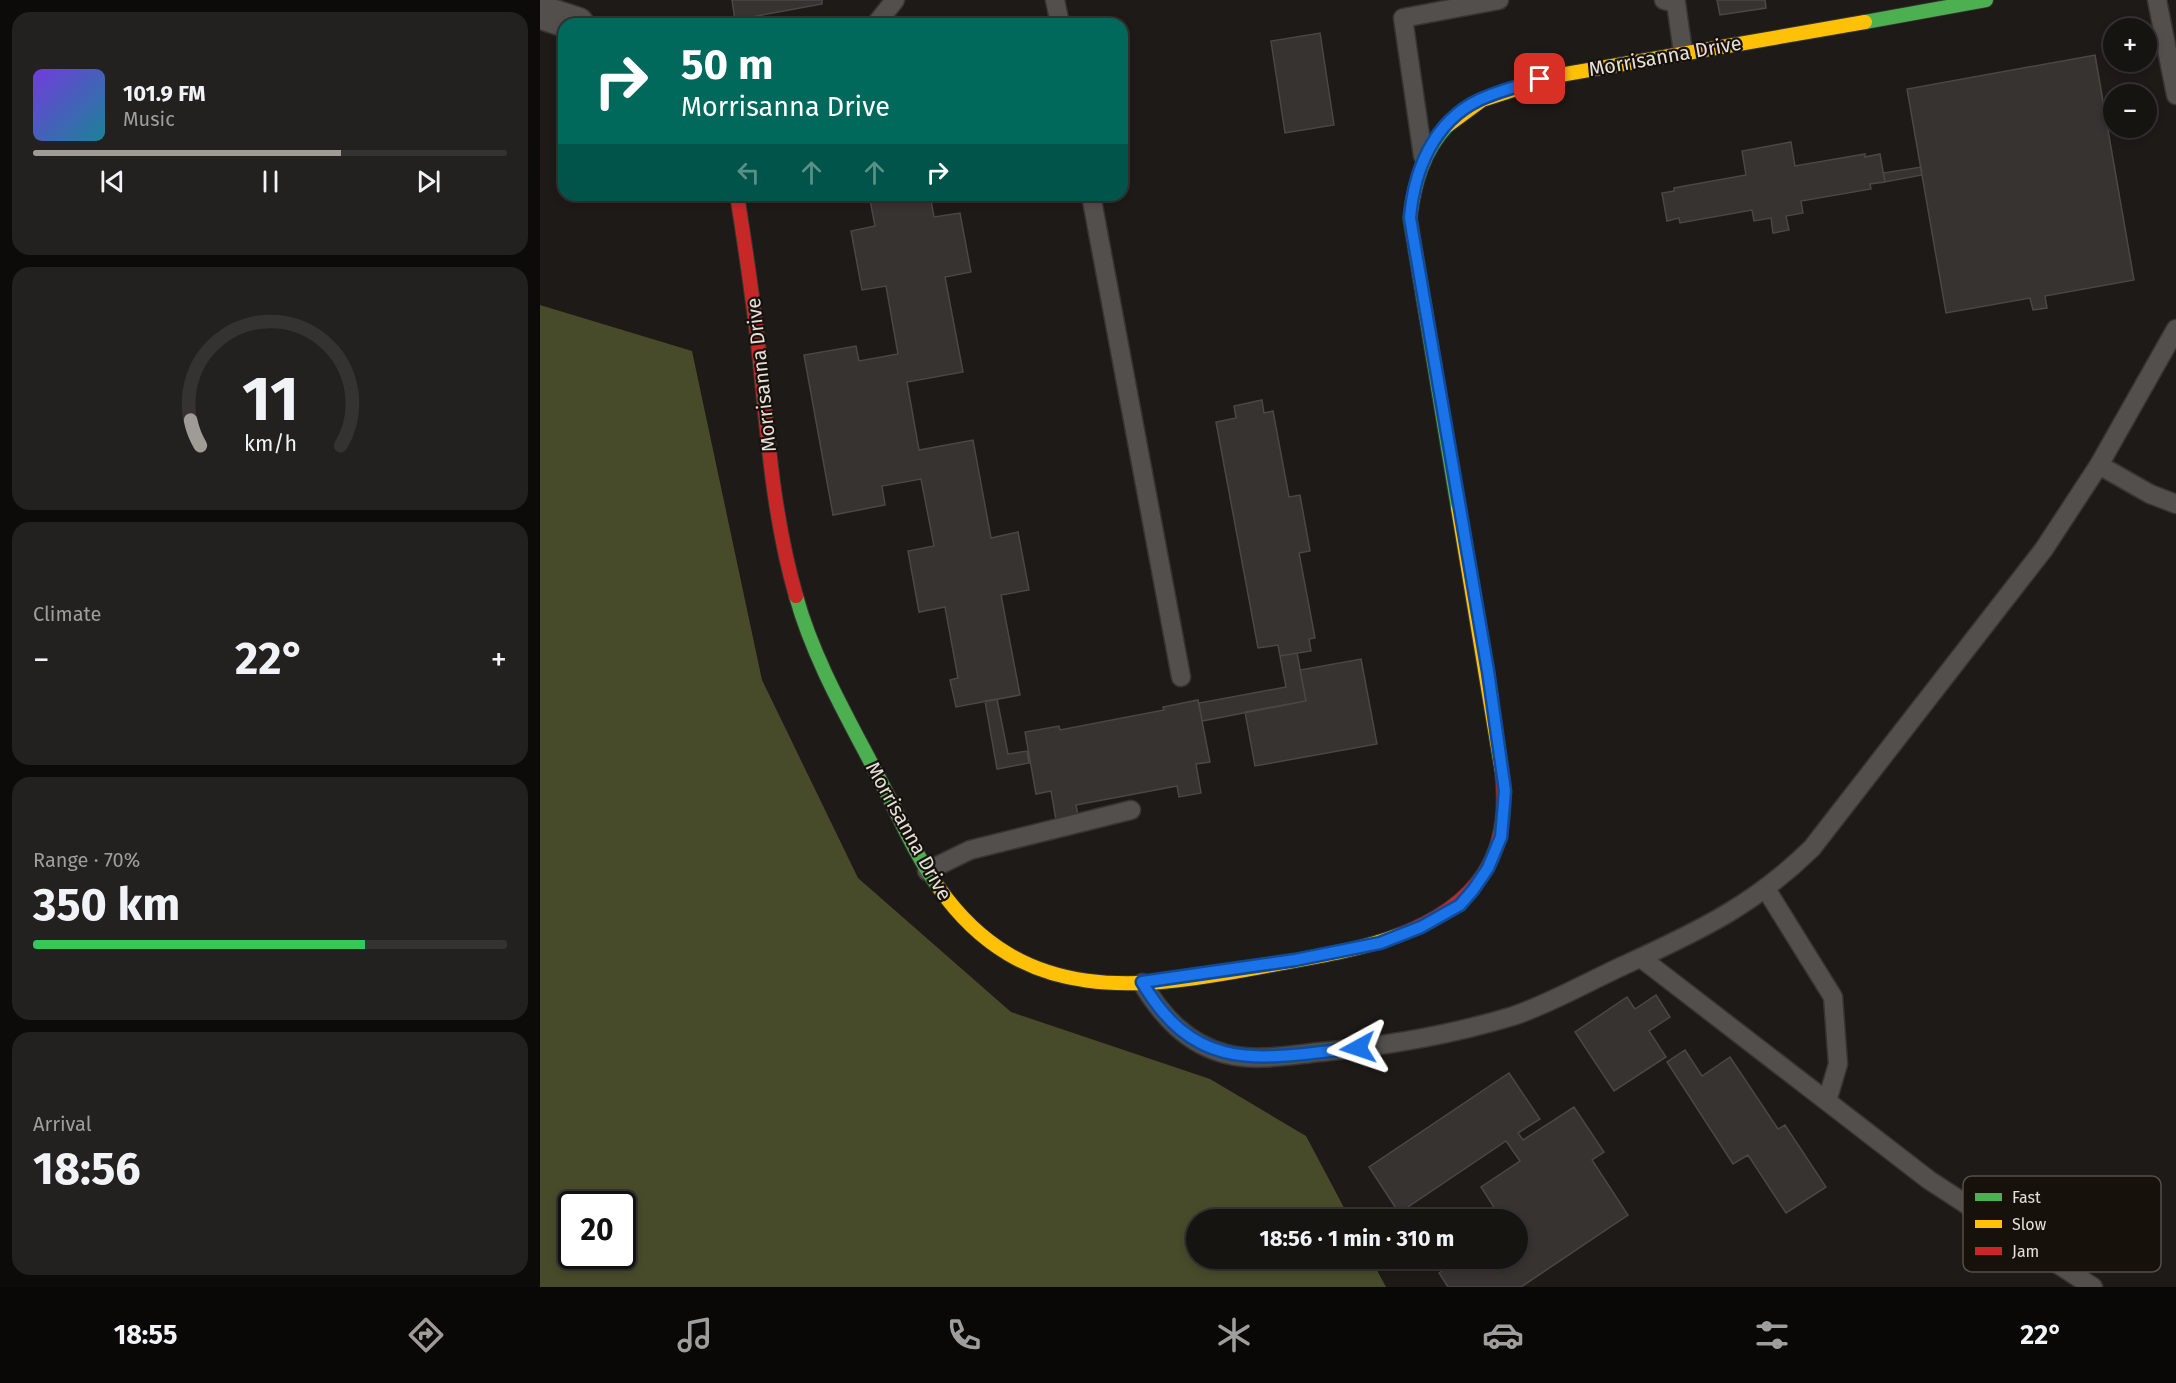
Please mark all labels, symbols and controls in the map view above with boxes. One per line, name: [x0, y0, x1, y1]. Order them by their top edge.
map controls: [2103, 18, 2157, 138]
button: +: [2103, 18, 2157, 72]
street label: Morrisanna Drive: [1587, 31, 1743, 81]
text: 50 m: [681, 40, 774, 90]
icon: right: [582, 42, 660, 120]
pin: [1514, 53, 1565, 104]
icon: arrive: [1523, 62, 1556, 95]
text: 101.9 FM: [123, 80, 206, 107]
button: −: [2103, 84, 2157, 138]
text: Morrisanna Drive: [681, 91, 890, 123]
text: Music: [123, 107, 175, 131]
icon: left: [732, 156, 765, 189]
icon: ahead: [795, 156, 828, 189]
icon: ahead: [858, 156, 891, 189]
icon: right: [921, 156, 954, 189]
icon: previous: [96, 165, 129, 198]
icon: pause: [254, 165, 287, 198]
icon: next: [412, 165, 445, 198]
street label: Morrisanna Drive: [741, 297, 781, 453]
text: 11: [242, 362, 298, 437]
text: km/h: [243, 431, 297, 457]
text: Climate: [33, 602, 101, 626]
text: 22°: [235, 632, 305, 686]
text: −: [33, 640, 50, 680]
text: +: [491, 640, 507, 680]
street label: Morrisanna Drive: [861, 757, 957, 905]
text: Range · 70%: [33, 848, 140, 872]
text: 350 km: [33, 878, 180, 932]
position arrow: [1326, 1016, 1390, 1080]
text: Arrival: [33, 1112, 92, 1136]
text: 18:56: [33, 1142, 141, 1196]
legend: [1963, 1176, 2161, 1272]
text: Fast: [2012, 1188, 2041, 1207]
speed limit sign: 20: [558, 1191, 636, 1269]
text: Slow: [2012, 1215, 2047, 1234]
text: 18:56 · 1 min · 310 m: [1260, 1225, 1454, 1252]
text: Jam: [2012, 1242, 2039, 1261]
icon: directions: [405, 1314, 447, 1356]
icon: music: [674, 1314, 716, 1356]
icon: phone: [943, 1314, 985, 1356]
icon: climate: [1213, 1314, 1255, 1356]
icon: car: [1482, 1314, 1524, 1356]
icon: filters: [1751, 1314, 1793, 1356]
text: 18:55: [114, 1319, 177, 1351]
text: 22°: [2020, 1319, 2062, 1351]

